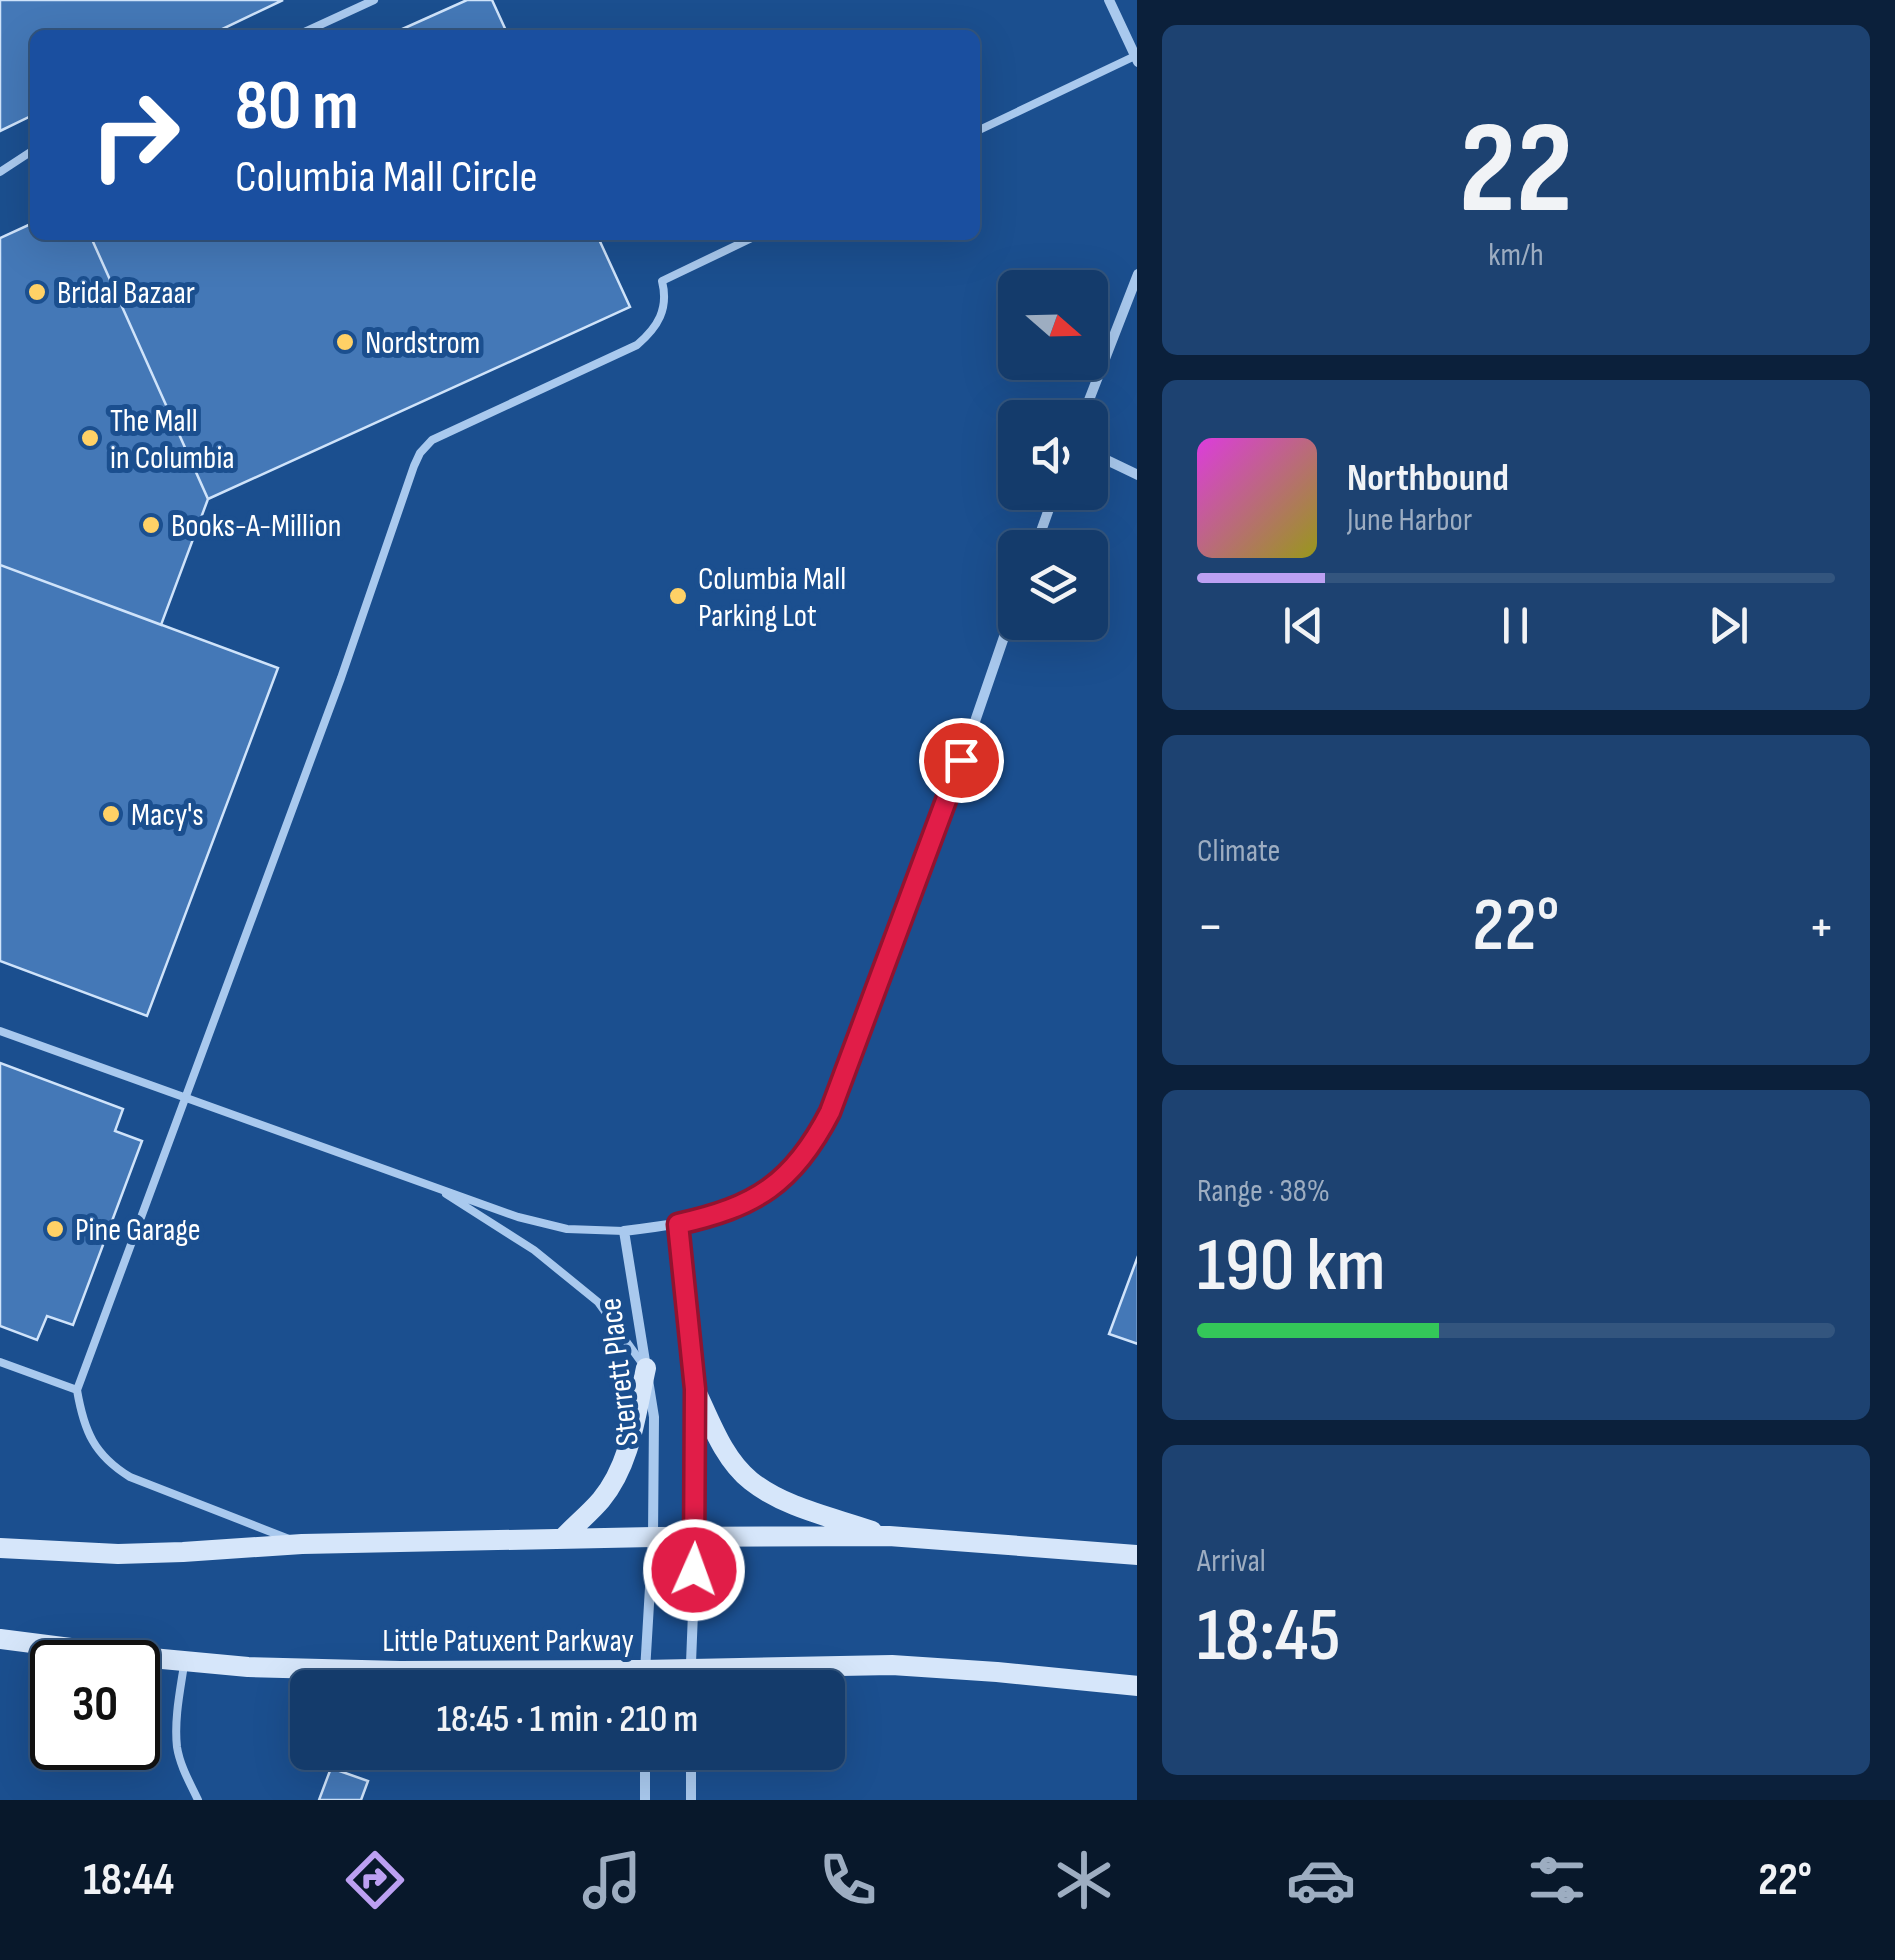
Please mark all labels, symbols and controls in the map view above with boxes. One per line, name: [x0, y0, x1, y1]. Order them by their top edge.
text: 80 m: [235, 65, 359, 149]
icon: right: [70, 70, 200, 200]
text: 22: [1459, 93, 1573, 249]
text: Columbia Mall Circle: [235, 150, 538, 205]
text: km/h: [1488, 236, 1544, 275]
north arrow: [998, 270, 1108, 380]
map controls: [998, 270, 1108, 640]
place label: Bridal Bazaar: [57, 274, 195, 313]
marker: Bridal Bazaar: [26, 281, 48, 303]
place label: Nordstrom: [365, 324, 480, 363]
marker: Nordstrom: [334, 331, 356, 353]
button: sound: [998, 400, 1108, 510]
place label: The Mall in Columbia: [110, 402, 235, 478]
marker: The Mall in Columbia: [79, 427, 101, 449]
text: Northbound: [1347, 456, 1509, 501]
text: June Harbor: [1347, 501, 1472, 540]
place label: Books-A-Million: [171, 507, 341, 546]
marker: Books-A-Million: [140, 514, 162, 536]
button: layers: [998, 530, 1108, 640]
place label: Columbia Mall Parking Lot: [698, 560, 846, 636]
marker: Columbia Mall Parking Lot: [667, 585, 689, 607]
icon: previous: [1276, 598, 1331, 653]
icon: pause: [1488, 598, 1543, 653]
icon: next: [1701, 598, 1756, 653]
pin: [919, 718, 1004, 803]
icon: arrive: [934, 733, 989, 788]
place label: Macy's: [131, 796, 204, 835]
marker: Macy's: [100, 803, 122, 825]
text: Climate: [1197, 832, 1280, 871]
text: 22°: [1472, 881, 1560, 972]
text: −: [1197, 894, 1224, 961]
text: +: [1808, 894, 1835, 961]
text: Range · 38%: [1197, 1172, 1330, 1211]
place label: Pine Garage: [75, 1211, 201, 1250]
marker: Pine Garage: [44, 1218, 66, 1240]
text: 190 km: [1197, 1221, 1386, 1312]
street label: Sterrett Place: [591, 1296, 648, 1448]
position arrow: [642, 1518, 746, 1622]
text: Arrival: [1197, 1542, 1266, 1581]
text: 18:45: [1197, 1591, 1340, 1682]
street label: Little Patuxent Parkway: [382, 1622, 634, 1661]
speed limit sign: 30: [30, 1640, 160, 1770]
text: 18:45 · 1 min · 210 m: [437, 1697, 698, 1742]
icon: directions: [340, 1845, 410, 1915]
icon: music: [577, 1845, 647, 1915]
icon: phone: [813, 1845, 883, 1915]
icon: climate: [1049, 1845, 1119, 1915]
icon: car: [1286, 1845, 1356, 1915]
icon: filters: [1522, 1845, 1592, 1915]
text: 18:44: [83, 1853, 174, 1908]
text: 22°: [1758, 1853, 1812, 1908]

